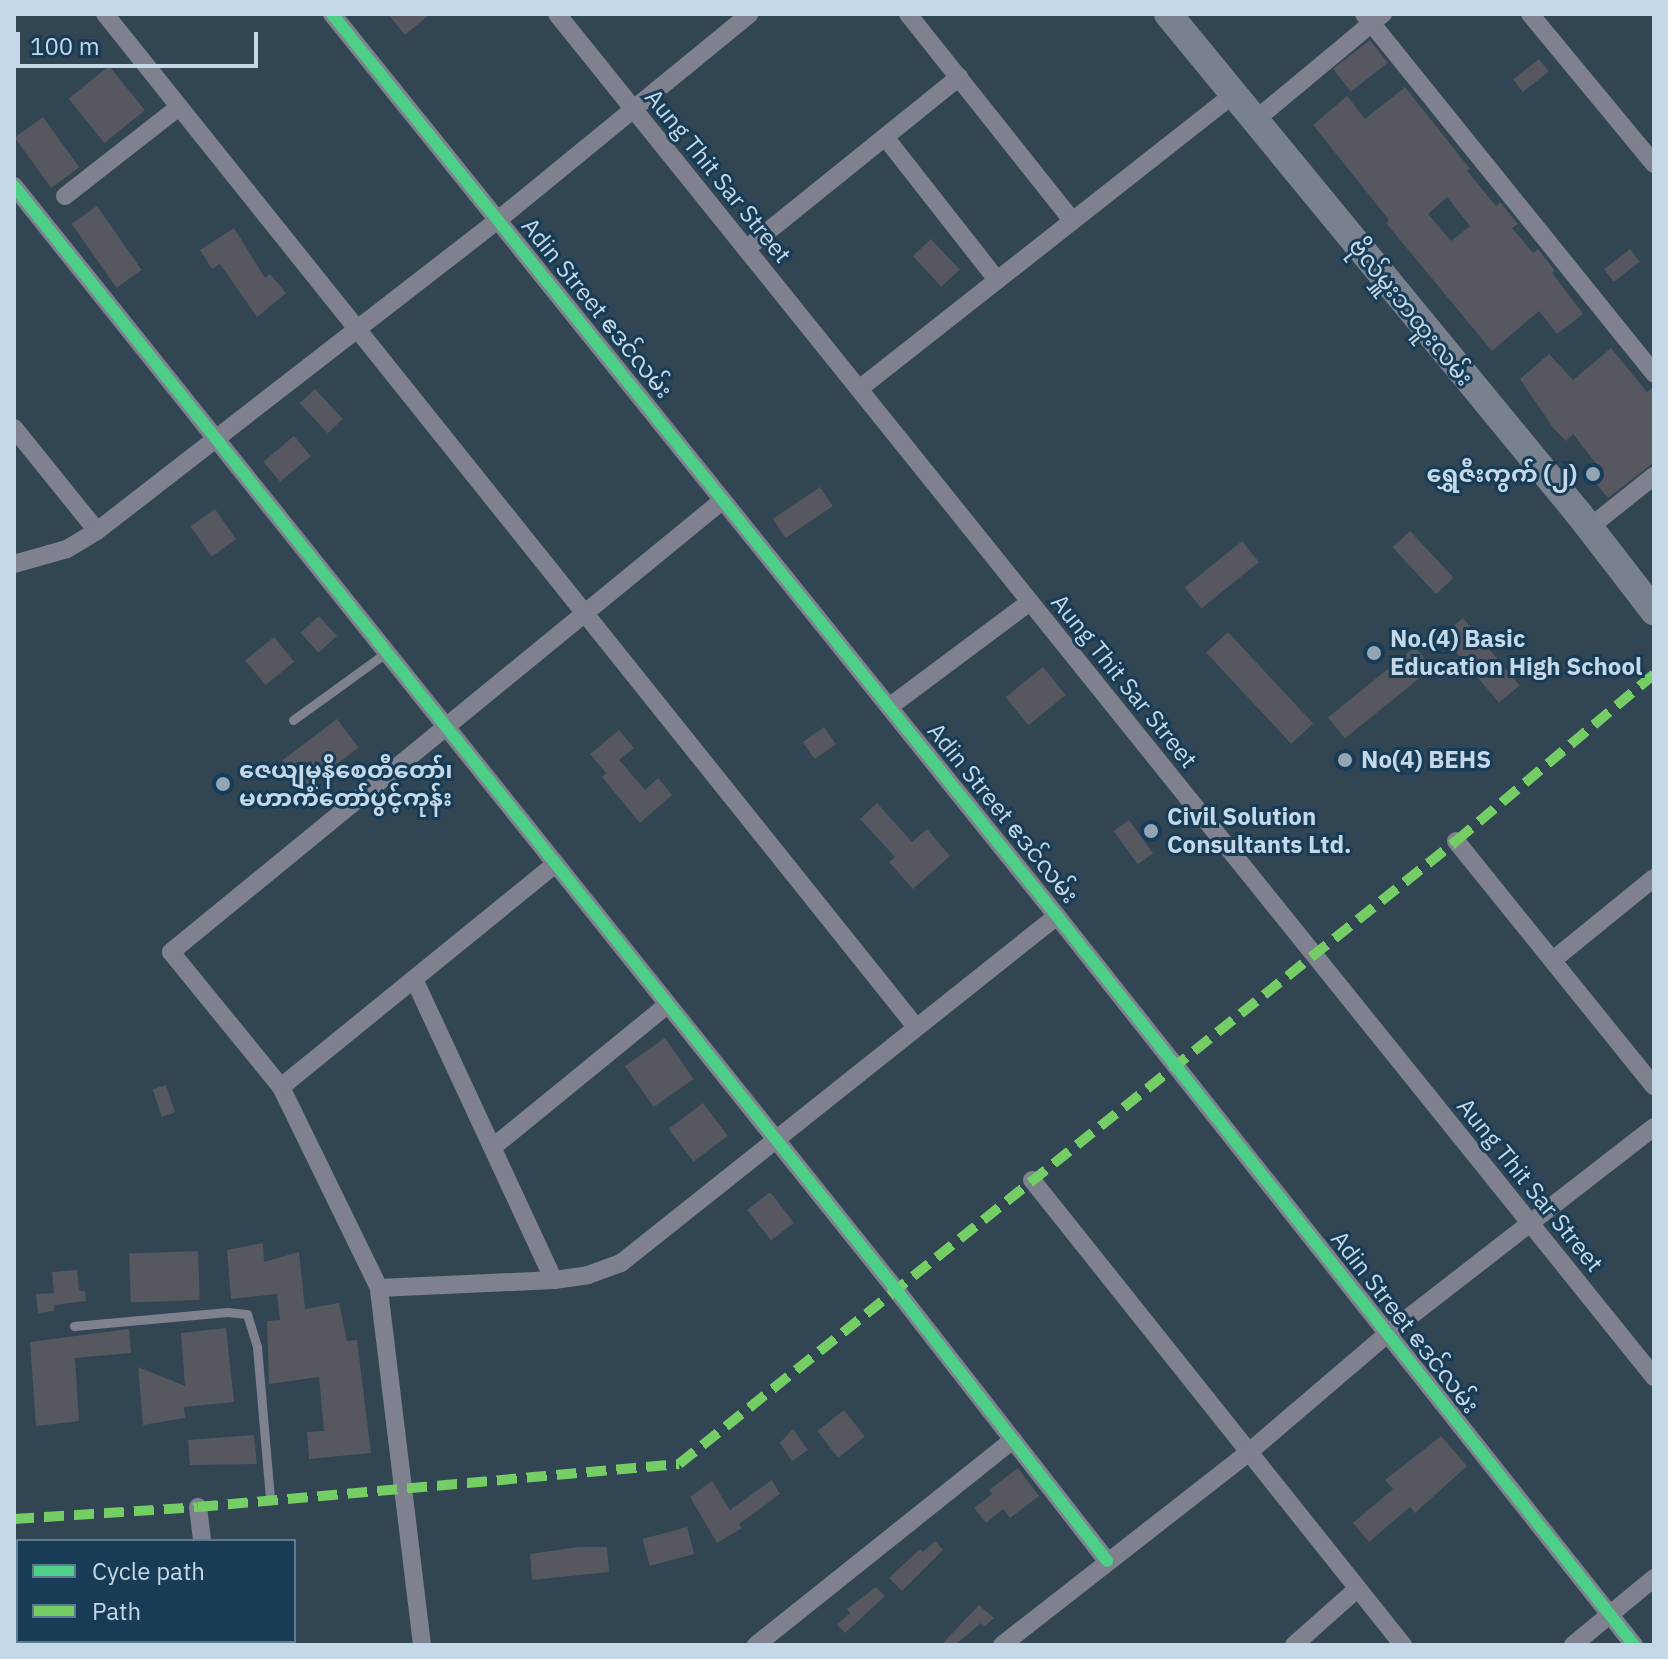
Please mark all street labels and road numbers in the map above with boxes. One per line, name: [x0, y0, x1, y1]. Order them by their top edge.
street label: Aung Thit Sar Street: [639, 83, 797, 269]
street label: Adin Street ဧဒင်လမ်း: [515, 212, 679, 404]
street label: ဗိုလ်မှူးဘထူးလမ်း: [1343, 232, 1479, 392]
street label: Aung Thit Sar Street: [1045, 588, 1203, 774]
street label: Adin Street ဧဒင်လမ်း: [921, 717, 1085, 909]
street label: Aung Thit Sar Street: [1451, 1092, 1609, 1278]
street label: Adin Street ဧဒင်လမ်း: [1325, 1225, 1485, 1419]

